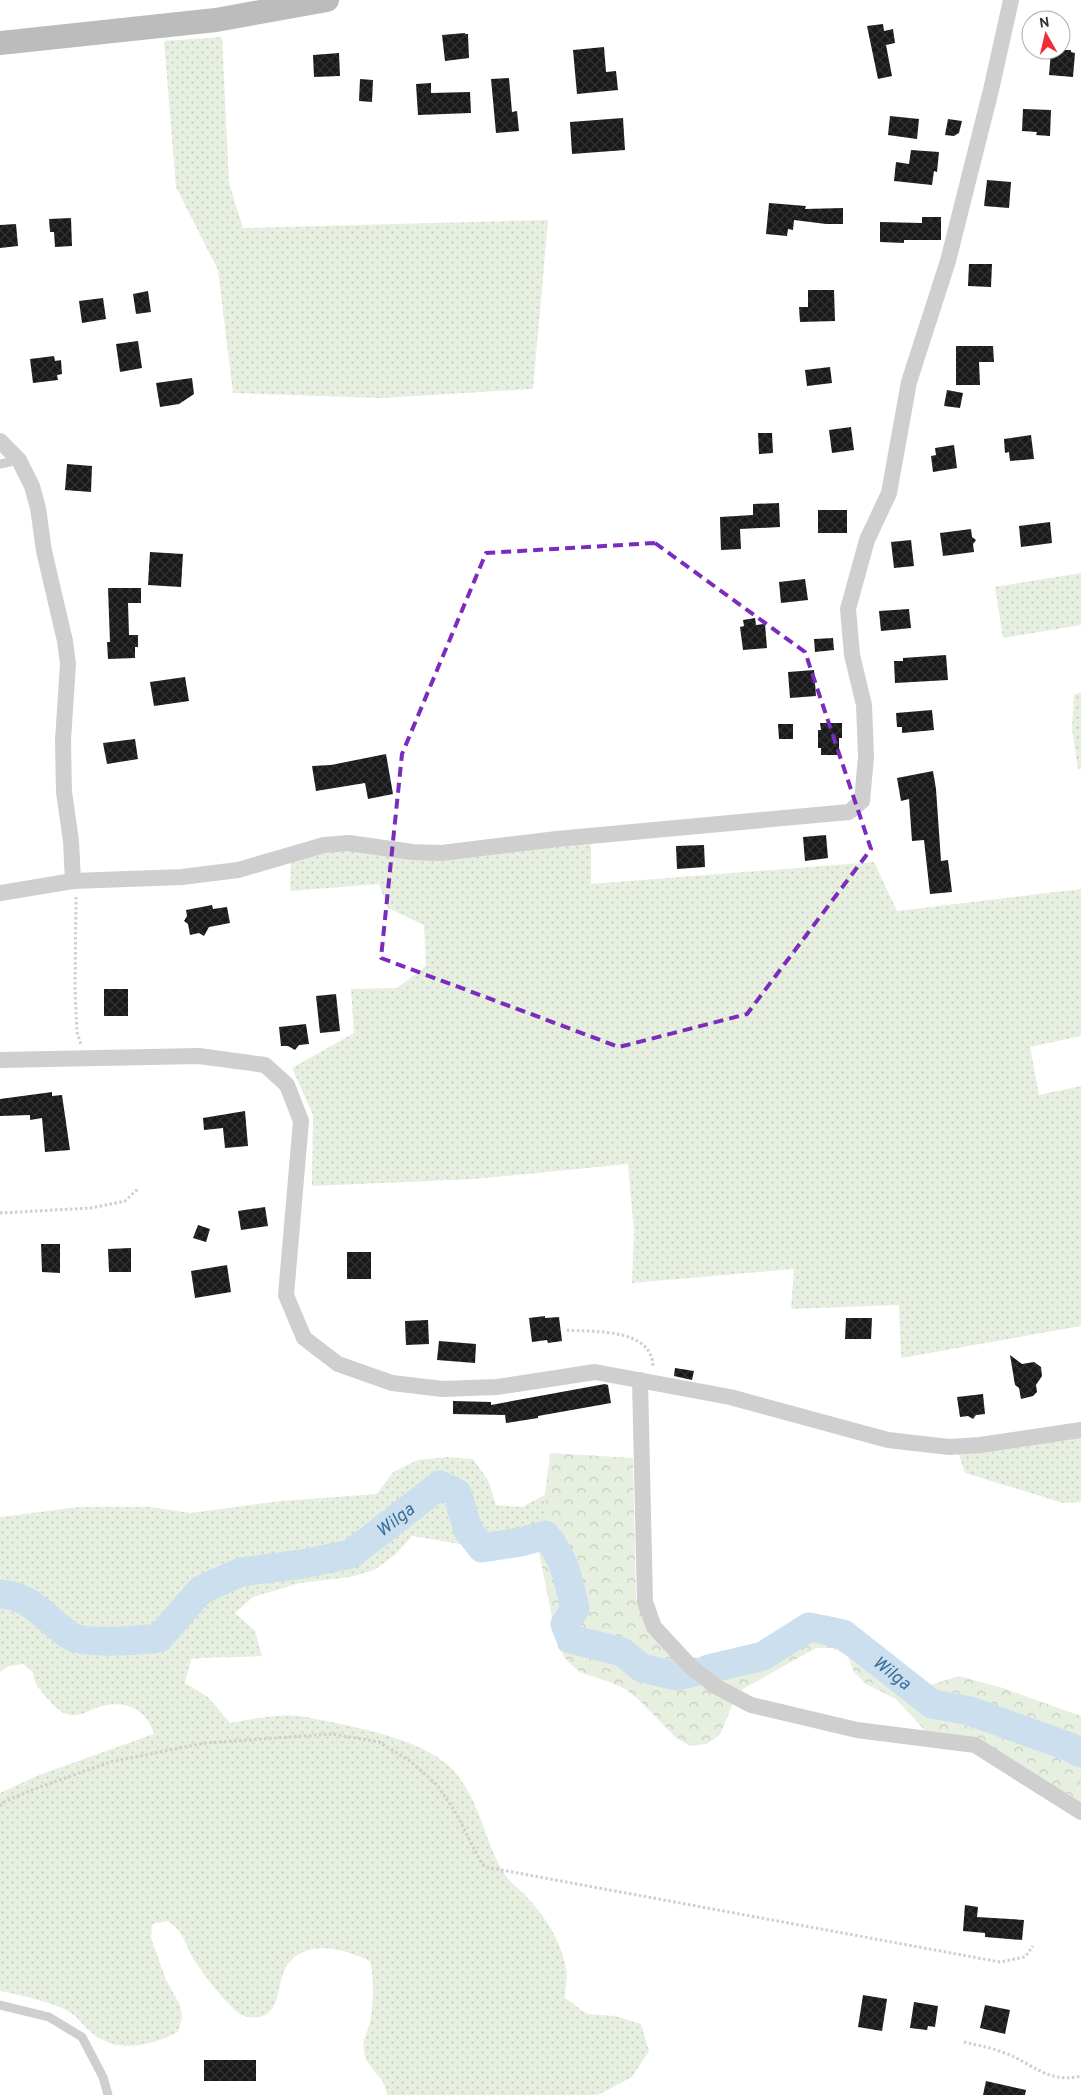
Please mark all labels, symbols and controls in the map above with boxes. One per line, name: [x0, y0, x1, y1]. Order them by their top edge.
north arrow: [1021, 10, 1071, 60]
text: N: [1038, 14, 1051, 33]
water label: Wilga: [372, 1498, 420, 1543]
water label: Wilga: [867, 1652, 915, 1696]

